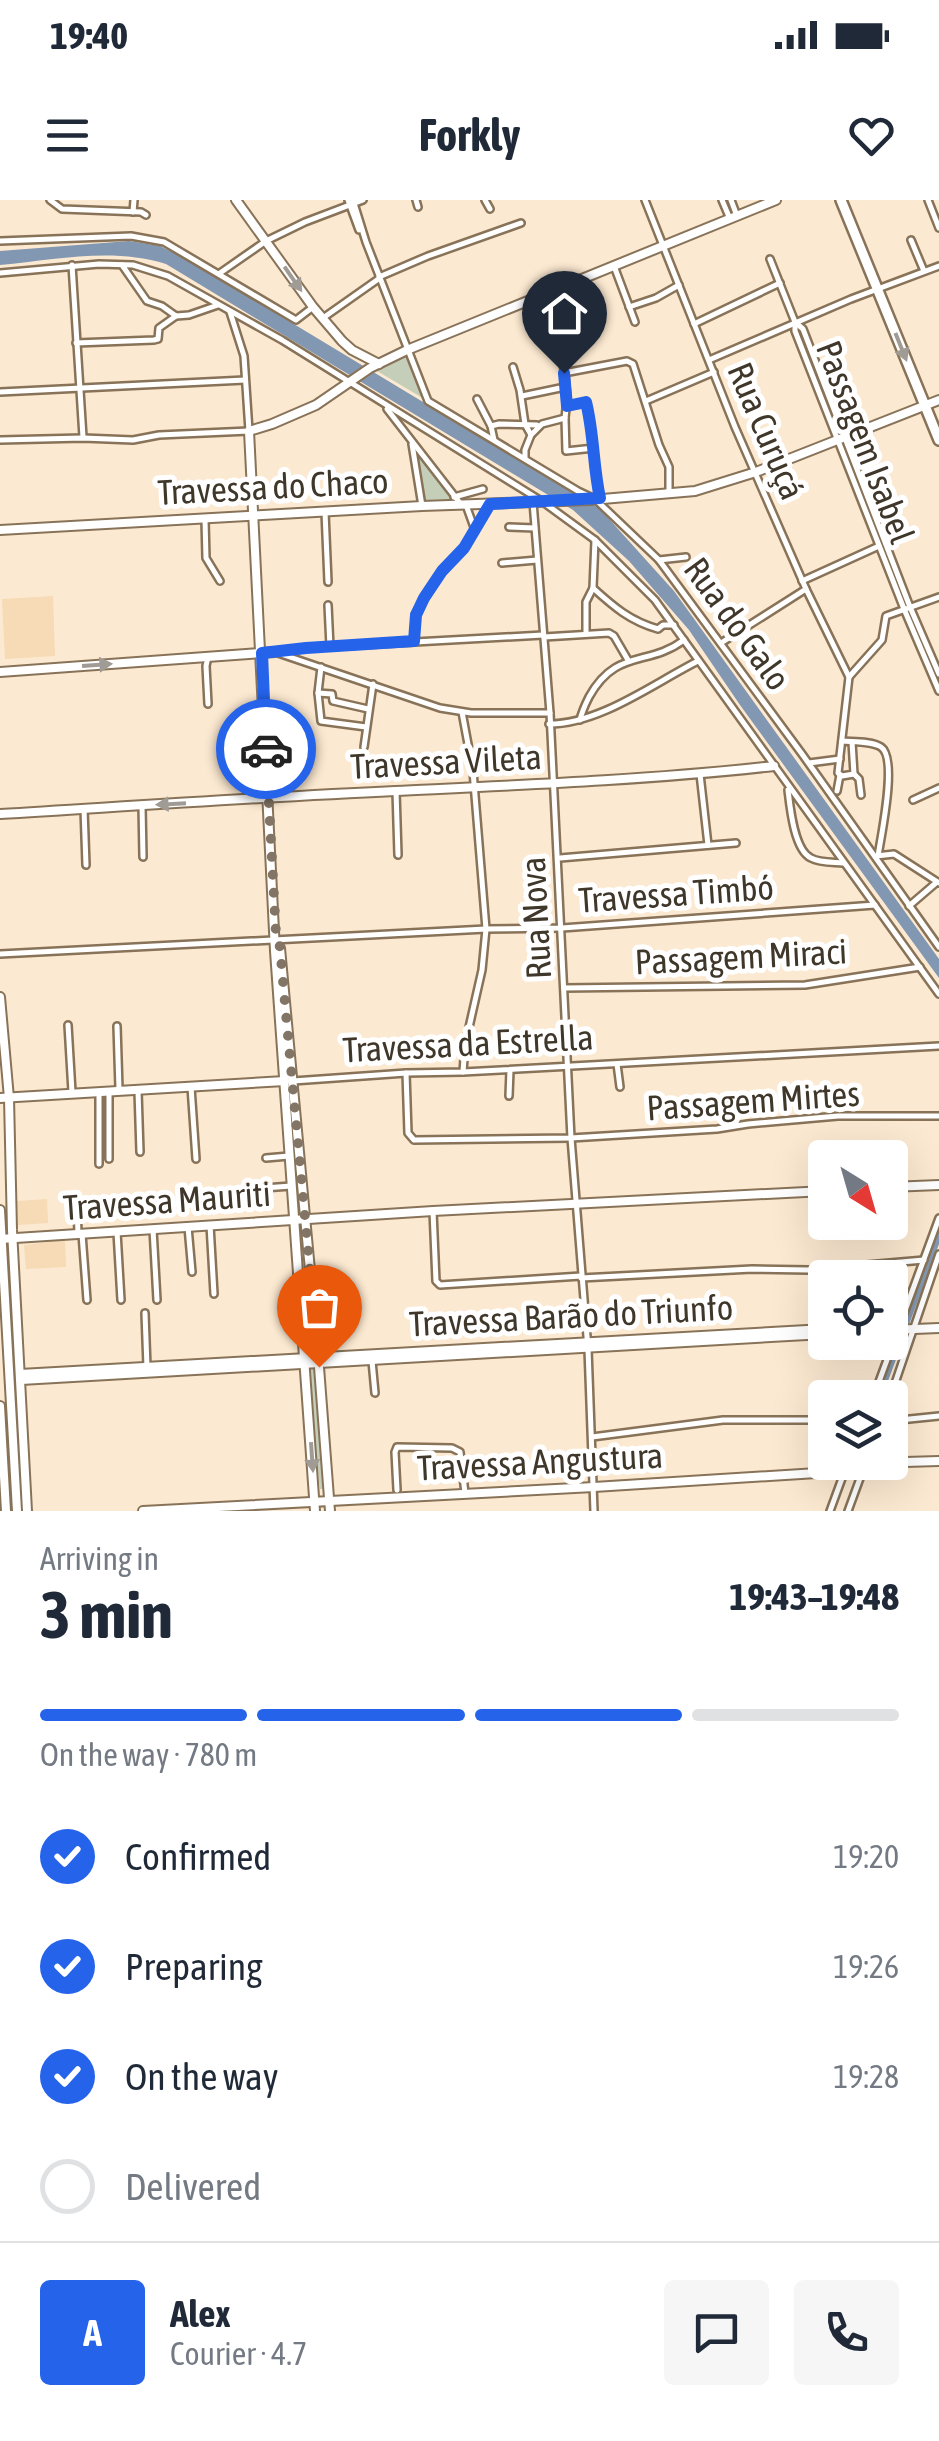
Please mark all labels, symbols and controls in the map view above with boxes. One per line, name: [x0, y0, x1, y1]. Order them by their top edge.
text: 19:40: [50, 14, 128, 57]
icon: menu: [40, 108, 95, 163]
icon: heart: [844, 108, 899, 163]
text: Forkly: [419, 109, 520, 161]
one-way arrow: [283, 266, 303, 292]
pin: [522, 271, 607, 374]
icon: home: [537, 286, 592, 341]
one-way arrow: [893, 332, 909, 362]
street label: Passagem Isabel: [809, 335, 923, 548]
street label: Rua Curuçá: [720, 356, 814, 505]
street label: Travessa do Chaco: [156, 460, 389, 512]
street label: Rua do Galo: [677, 550, 799, 697]
one-way arrow: [82, 657, 114, 673]
courier: [216, 699, 316, 799]
icon: car: [239, 722, 294, 777]
street label: Travessa Vileta: [349, 736, 543, 786]
one-way arrow: [155, 796, 186, 812]
street label: Rua Nova: [512, 856, 558, 980]
street label: Travessa Timbó: [577, 866, 775, 920]
street label: Passagem Miraci: [634, 930, 848, 982]
street label: Travessa da Estrella: [342, 1016, 594, 1070]
street label: Passagem Mirtes: [645, 1073, 861, 1127]
north arrow: [808, 1140, 908, 1240]
map controls: [808, 1140, 908, 1480]
street label: Travessa Mauriti: [62, 1173, 272, 1227]
button: locate: [808, 1260, 908, 1360]
pin: [277, 1265, 362, 1368]
icon: bag: [292, 1280, 347, 1335]
street label: Travessa Barão do Triunfo: [408, 1287, 734, 1343]
button: layers: [808, 1380, 908, 1480]
street label: Travessa Angustura: [416, 1435, 664, 1487]
one-way arrow: [304, 1442, 320, 1473]
text: Arriving in: [40, 1540, 159, 1577]
text: 19:43–19:48: [729, 1575, 899, 1618]
text: 3 min: [40, 1577, 173, 1652]
text: On the way · 780 m: [40, 1736, 257, 1773]
icon: check: [40, 1829, 95, 1884]
text: Confirmed: [125, 1835, 271, 1878]
text: 19:20: [833, 1838, 899, 1875]
icon: check: [40, 1939, 95, 1994]
text: Preparing: [125, 1945, 263, 1988]
text: 19:26: [833, 1948, 899, 1985]
icon: check: [40, 2049, 95, 2104]
text: On the way: [125, 2055, 278, 2098]
text: 19:28: [833, 2058, 899, 2095]
text: Delivered: [125, 2165, 261, 2208]
button: chat: [664, 2280, 769, 2385]
button: phone: [794, 2280, 899, 2385]
text: Alex: [170, 2292, 231, 2335]
text: A: [83, 2311, 102, 2354]
text: Courier · 4.7: [170, 2335, 307, 2372]

